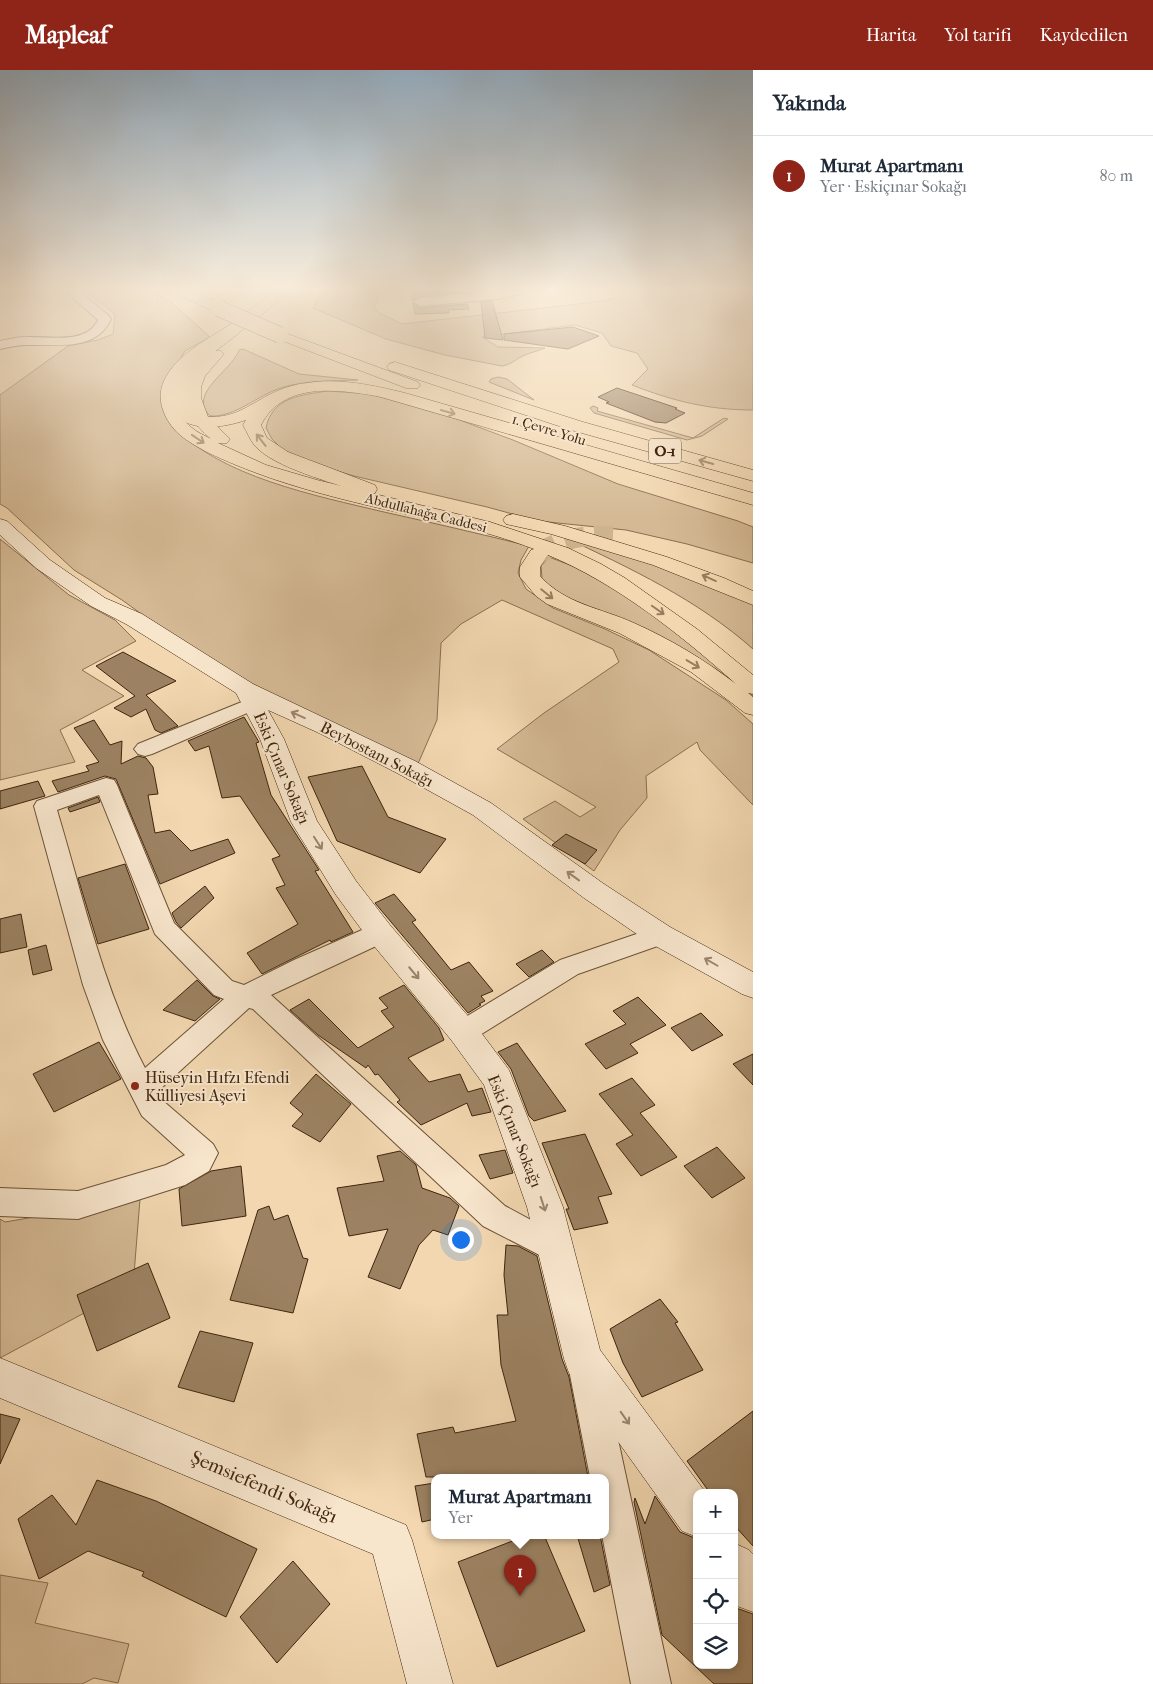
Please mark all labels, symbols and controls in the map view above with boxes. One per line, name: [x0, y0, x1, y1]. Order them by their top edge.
text: Mapleaf: [25, 21, 108, 49]
text: Harita: [866, 25, 916, 46]
text: Yol tarifi: [944, 25, 1012, 46]
text: Kaydedilen: [1040, 25, 1128, 46]
text: Yakında: [773, 91, 846, 115]
text: Murat Apartmanı: [820, 155, 963, 177]
text: 1: [786, 166, 792, 185]
text: 80 m: [1099, 166, 1133, 185]
text: Yer · Eskiçınar Sokağı: [820, 177, 967, 196]
one-way arrow: [440, 407, 456, 417]
street label: 1. Çevre Yolu: [510, 411, 588, 449]
one-way arrow: [191, 434, 205, 444]
one-way arrow: [256, 434, 267, 447]
road number: O-1: [649, 438, 681, 464]
one-way arrow: [699, 457, 715, 467]
street label: Abdullahağa Caddesi: [362, 489, 489, 536]
one-way arrow: [702, 572, 717, 582]
one-way arrow: [540, 589, 553, 600]
one-way arrow: [651, 605, 664, 616]
one-way arrow: [685, 659, 699, 669]
street label: Eski Çınar Sokağı: [249, 709, 314, 827]
one-way arrow: [291, 710, 306, 719]
street label: Beybostanı Sokağı: [317, 717, 437, 791]
one-way arrow: [313, 836, 323, 850]
one-way arrow: [566, 871, 580, 881]
one-way arrow: [704, 956, 718, 966]
one-way arrow: [409, 967, 420, 980]
place label: Hüseyin Hıfzı Efendi Külliyesi Aşevi: [145, 1068, 290, 1106]
street label: Eski Çınar Sokağı: [483, 1072, 546, 1191]
marker: Hüseyin Hıfzı Efendi Külliyesi Aşevi: [129, 1080, 141, 1092]
one-way arrow: [539, 1196, 549, 1212]
your location: [448, 1227, 474, 1253]
one-way arrow: [620, 1411, 630, 1425]
street label: Şemsiefendi Sokağı: [187, 1446, 341, 1528]
popup: [431, 1474, 609, 1539]
text: Murat Apartmanı: [448, 1486, 592, 1508]
map controls: [693, 1489, 738, 1669]
button: +: [693, 1489, 738, 1534]
text: Yer: [448, 1508, 473, 1527]
button: −: [693, 1534, 738, 1579]
pin: 1: [504, 1555, 536, 1596]
button: locate: [693, 1579, 738, 1624]
button: layers: [693, 1624, 738, 1669]

